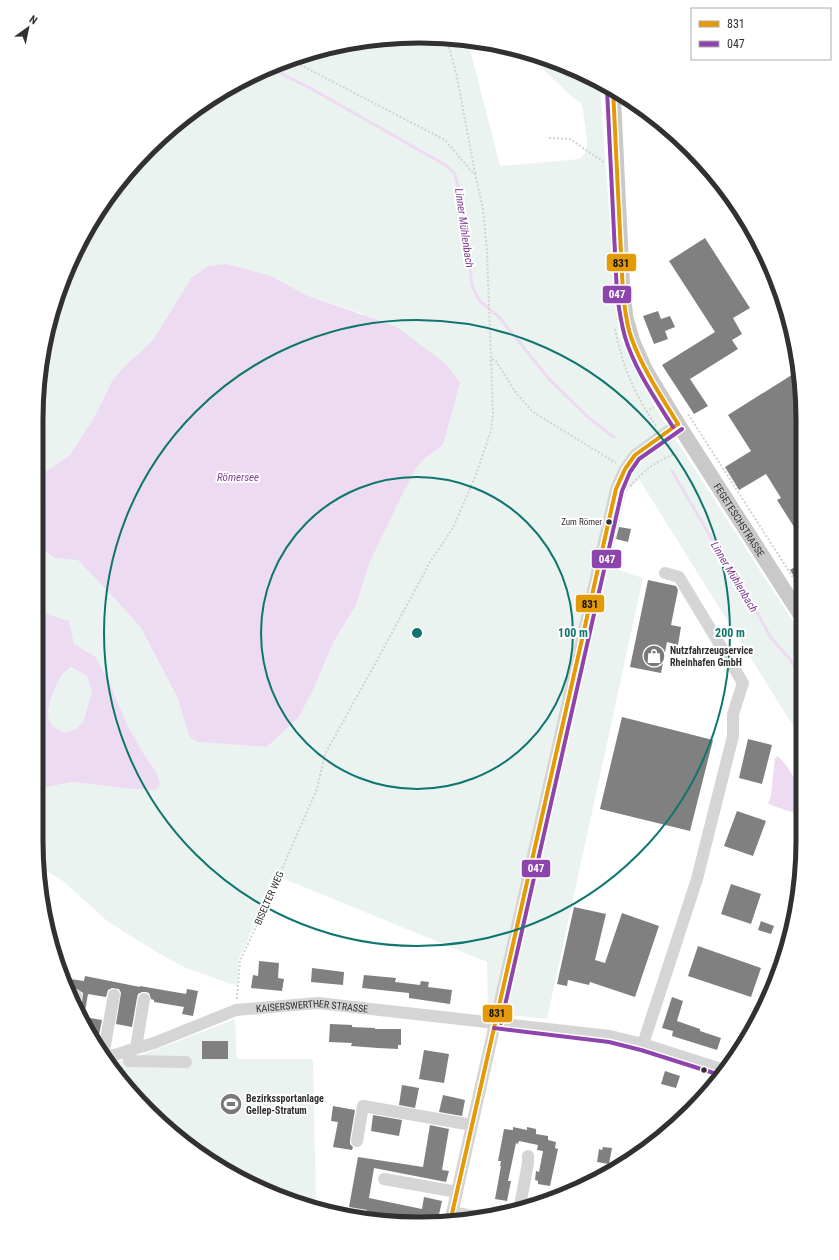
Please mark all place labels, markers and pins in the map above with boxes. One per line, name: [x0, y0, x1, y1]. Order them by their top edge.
place label: Zum Römer: [561, 517, 602, 527]
marker: Zum Römer: [604, 517, 614, 527]
centre of rings: [410, 626, 424, 640]
shop icon: Nutzfahrzeugservice Rheinhafen GmbH: [641, 643, 667, 669]
place label: Nutzfahrzeugservice Rheinhafen GmbH: [670, 645, 753, 668]
unlabelled marker: [699, 1065, 709, 1075]
sports icon: Bezirkssportanlage Gellep-Stratum: [218, 1091, 244, 1117]
place label: Bezirkssportanlage Gellep-Stratum: [246, 1093, 324, 1116]

